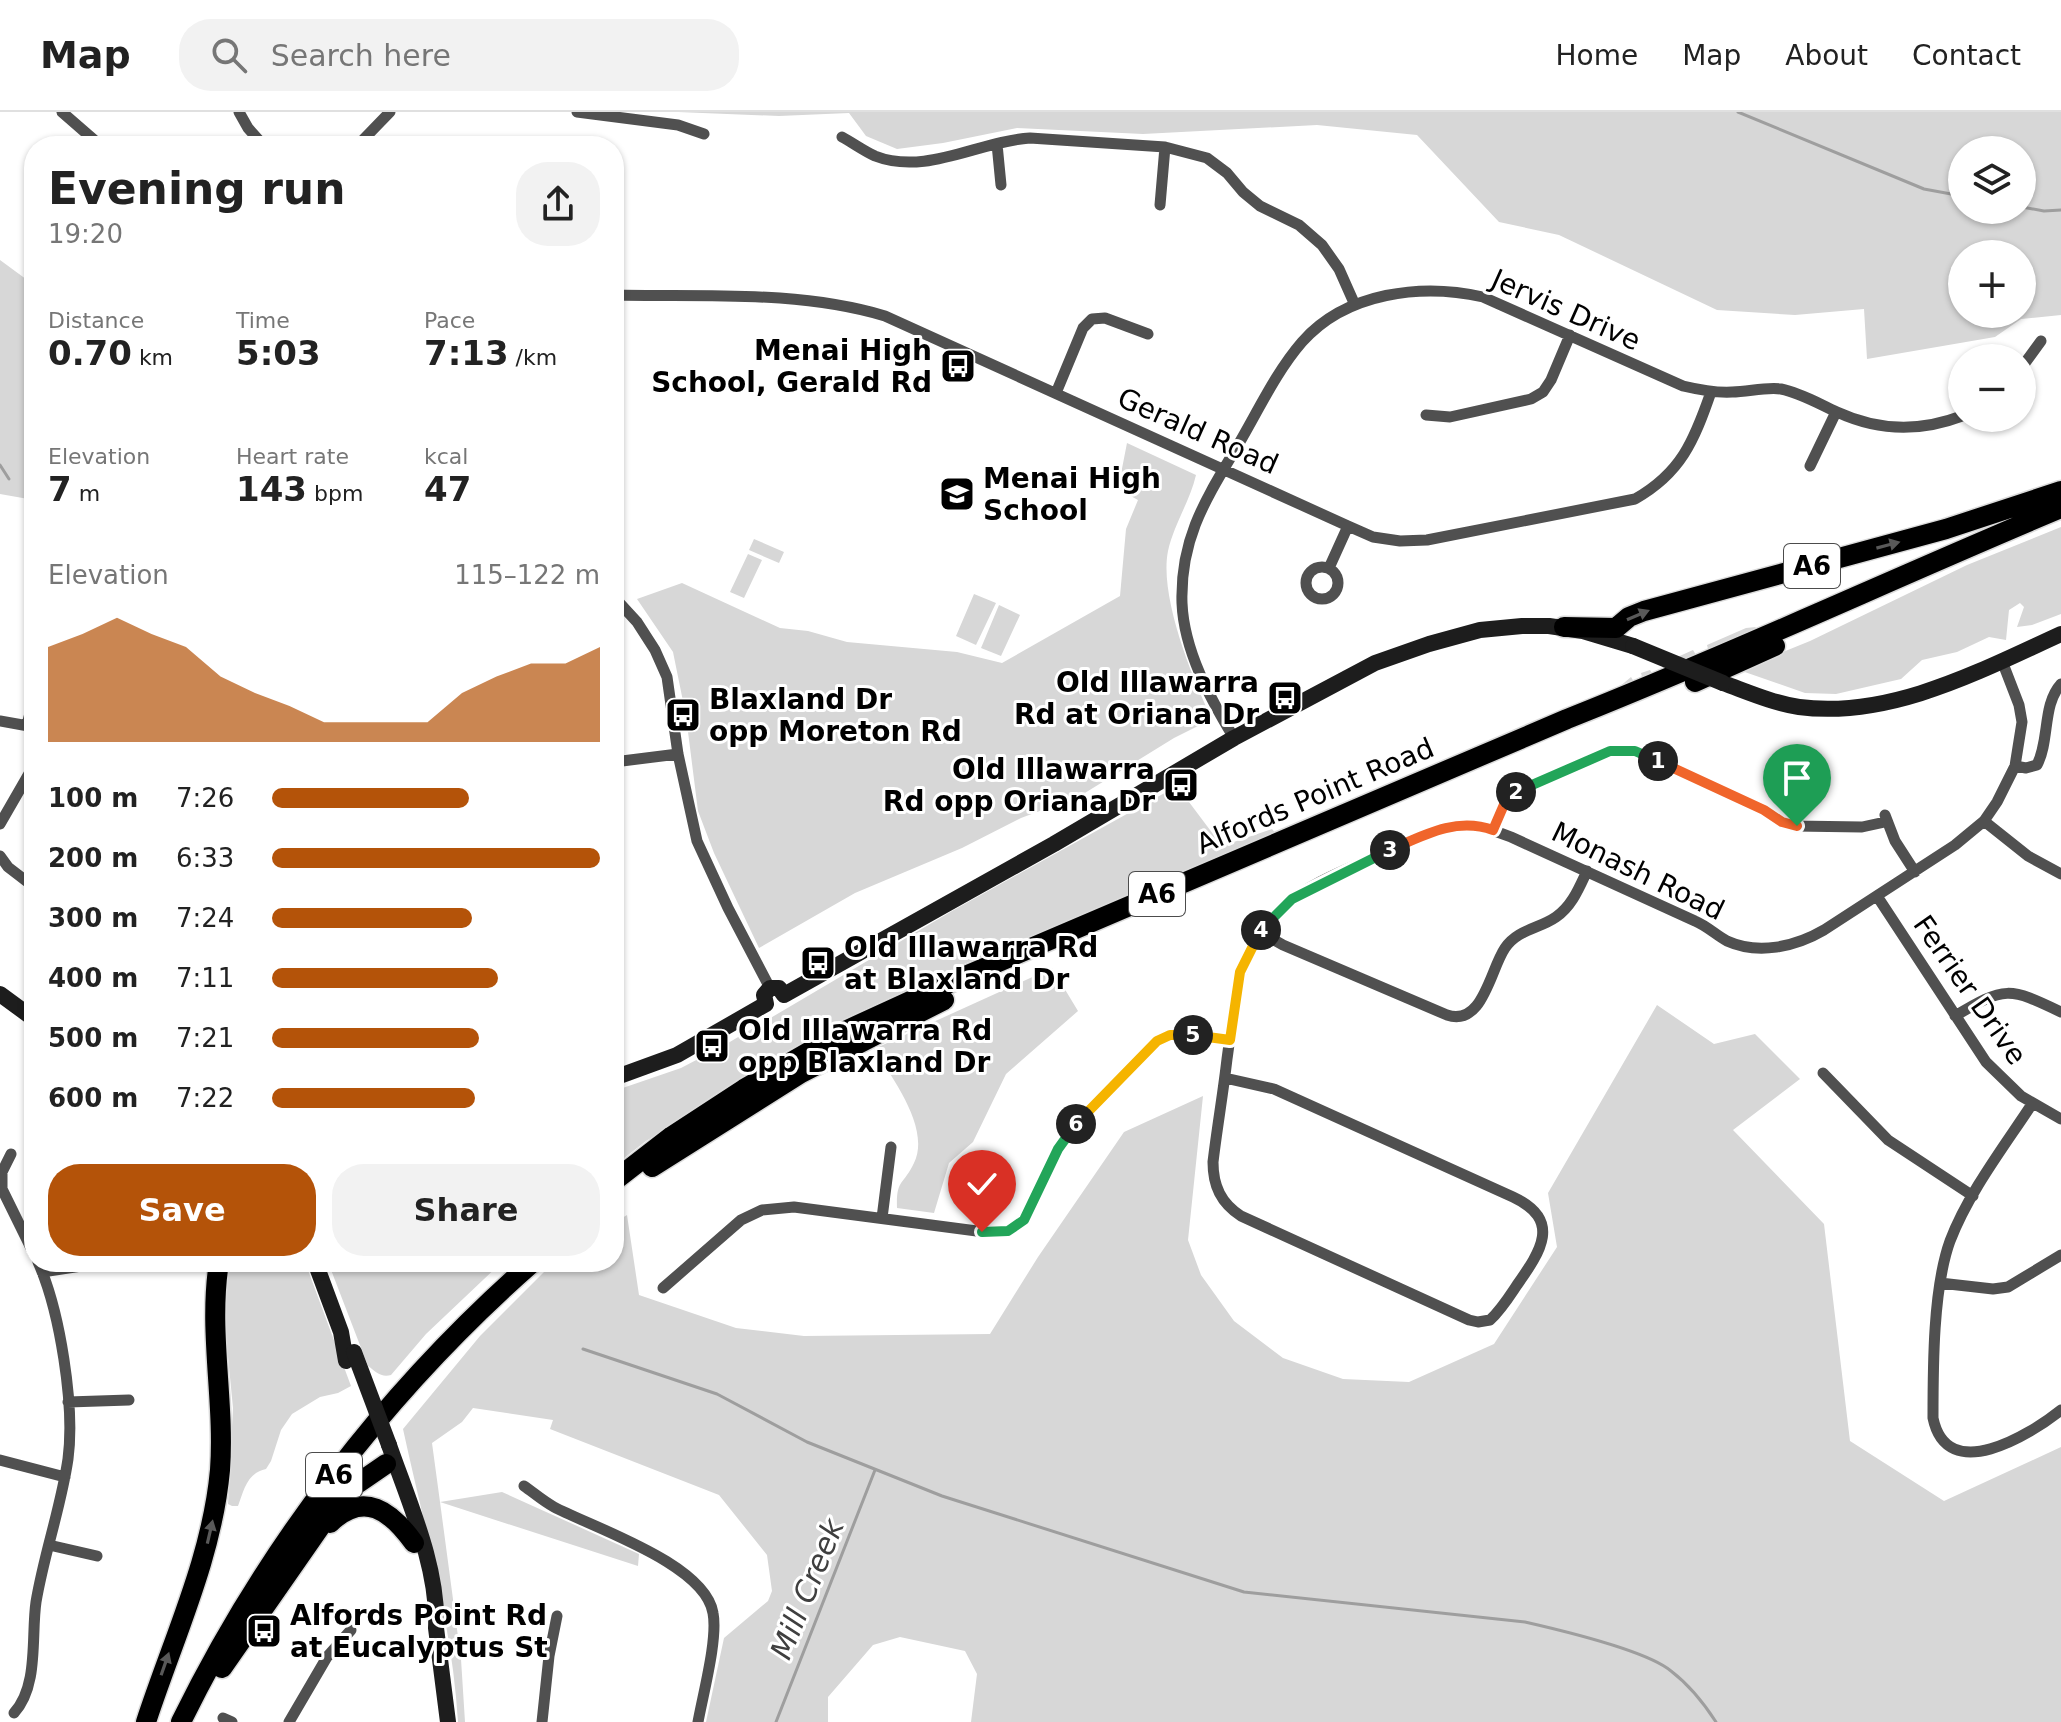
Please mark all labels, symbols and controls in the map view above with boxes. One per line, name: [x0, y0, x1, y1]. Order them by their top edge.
search box: [179, 19, 739, 91]
text: Map: [40, 33, 131, 77]
icon: search: [207, 33, 251, 77]
text: Search here: [271, 38, 451, 73]
text: Home: [1555, 39, 1638, 72]
text: Map: [1682, 39, 1741, 72]
text: About: [1785, 39, 1868, 72]
text: Contact: [1912, 39, 2021, 72]
map controls: [1948, 136, 2036, 432]
button: layers: [1948, 136, 2036, 224]
button: share: [516, 162, 600, 246]
text: Evening run: [48, 163, 345, 214]
text: 19:20: [48, 219, 123, 249]
button: +: [1948, 240, 2036, 328]
street label: Jervis Drive: [1485, 262, 1646, 358]
text: Distance: [48, 308, 144, 333]
text: Time: [236, 308, 290, 333]
text: Pace: [424, 308, 475, 333]
text: 0.70: [48, 333, 132, 373]
text: 5:03: [236, 333, 321, 373]
text: 7:13: [424, 333, 509, 373]
place label: Menai High School, Gerald Rd: [651, 334, 932, 399]
button: −: [1948, 344, 2036, 432]
text: km: [132, 345, 173, 370]
text: /km: [509, 345, 557, 370]
bus stop icon: Menai High School, Gerald Rd: [939, 347, 977, 385]
street label: Gerald Road: [1113, 381, 1283, 481]
text: Elevation: [48, 444, 150, 469]
text: Heart rate: [236, 444, 349, 469]
text: kcal: [424, 444, 468, 469]
place label: Menai High School: [983, 462, 1161, 527]
text: 7: [48, 469, 72, 509]
text: 143: [236, 469, 307, 509]
text: 47: [424, 469, 471, 509]
school or university icon: Menai High School: [938, 475, 976, 513]
text: m: [72, 481, 100, 506]
text: bpm: [307, 481, 363, 506]
one-way arrow: [1875, 539, 1900, 551]
road number: A6: [1784, 544, 1840, 588]
text: Elevation: [48, 560, 169, 590]
text: 115–122 m: [454, 560, 600, 590]
one-way arrow: [1626, 609, 1649, 622]
place label: Old Illawarra Rd at Oriana Dr: [1014, 666, 1259, 731]
bus stop icon: Old Illawarra Rd at Oriana Dr: [1266, 679, 1304, 717]
place label: Blaxland Dr opp Moreton Rd: [709, 683, 962, 748]
bus stop icon: Blaxland Dr opp Moreton Rd: [664, 696, 702, 734]
street label: Alfords Point Road: [1191, 731, 1439, 861]
pin: 1: [1638, 741, 1678, 781]
pin: [1763, 744, 1831, 826]
text: 1: [1650, 748, 1666, 773]
place label: Old Illawarra Rd opp Oriana Dr: [883, 753, 1155, 818]
icon: arrive: [1775, 756, 1819, 800]
bus stop icon: Old Illawarra Rd opp Oriana Dr: [1162, 766, 1200, 804]
pin: 2: [1496, 772, 1536, 812]
text: 2: [1508, 779, 1524, 804]
text: 100 m: [48, 783, 138, 813]
text: 7:26: [176, 783, 234, 813]
street label: Monash Road: [1546, 815, 1730, 927]
pin: 3: [1370, 830, 1410, 870]
text: 3: [1382, 837, 1398, 862]
text: 200 m: [48, 843, 138, 873]
text: 6:33: [176, 843, 234, 873]
road number: A6: [1129, 872, 1185, 916]
text: 300 m: [48, 903, 138, 933]
text: 7:24: [176, 903, 234, 933]
street label: Ferrier Drive: [1906, 909, 2034, 1071]
pin: 4: [1241, 910, 1281, 950]
text: 4: [1253, 917, 1269, 942]
place label: Old Illawarra Rd at Blaxland Dr: [844, 931, 1098, 996]
bus stop icon: Old Illawarra Rd at Blaxland Dr: [799, 944, 837, 982]
text: 400 m: [48, 963, 138, 993]
text: 7:11: [176, 963, 234, 993]
place label: Old Illawarra Rd opp Blaxland Dr: [738, 1014, 992, 1079]
pin: 5: [1173, 1015, 1213, 1055]
text: 5: [1185, 1022, 1201, 1047]
text: 500 m: [48, 1023, 138, 1053]
text: 7:21: [176, 1023, 234, 1053]
bus stop icon: Old Illawarra Rd opp Blaxland Dr: [693, 1027, 731, 1065]
text: 600 m: [48, 1083, 138, 1113]
text: 7:22: [176, 1083, 234, 1113]
pin: 6: [1056, 1104, 1096, 1144]
text: 6: [1068, 1111, 1084, 1136]
pin: [948, 1150, 1016, 1232]
icon: check: [960, 1162, 1004, 1206]
button: Save: [48, 1164, 316, 1256]
button: Share: [332, 1164, 600, 1256]
road number: A6: [306, 1453, 362, 1497]
water label: Mill Creek: [763, 1512, 852, 1664]
one-way arrow: [204, 1520, 216, 1545]
place label: Alfords Point Rd at Eucalyptus St: [290, 1599, 548, 1664]
bus stop icon: Alfords Point Rd at Eucalyptus St: [245, 1612, 283, 1650]
one-way arrow: [160, 1652, 172, 1676]

